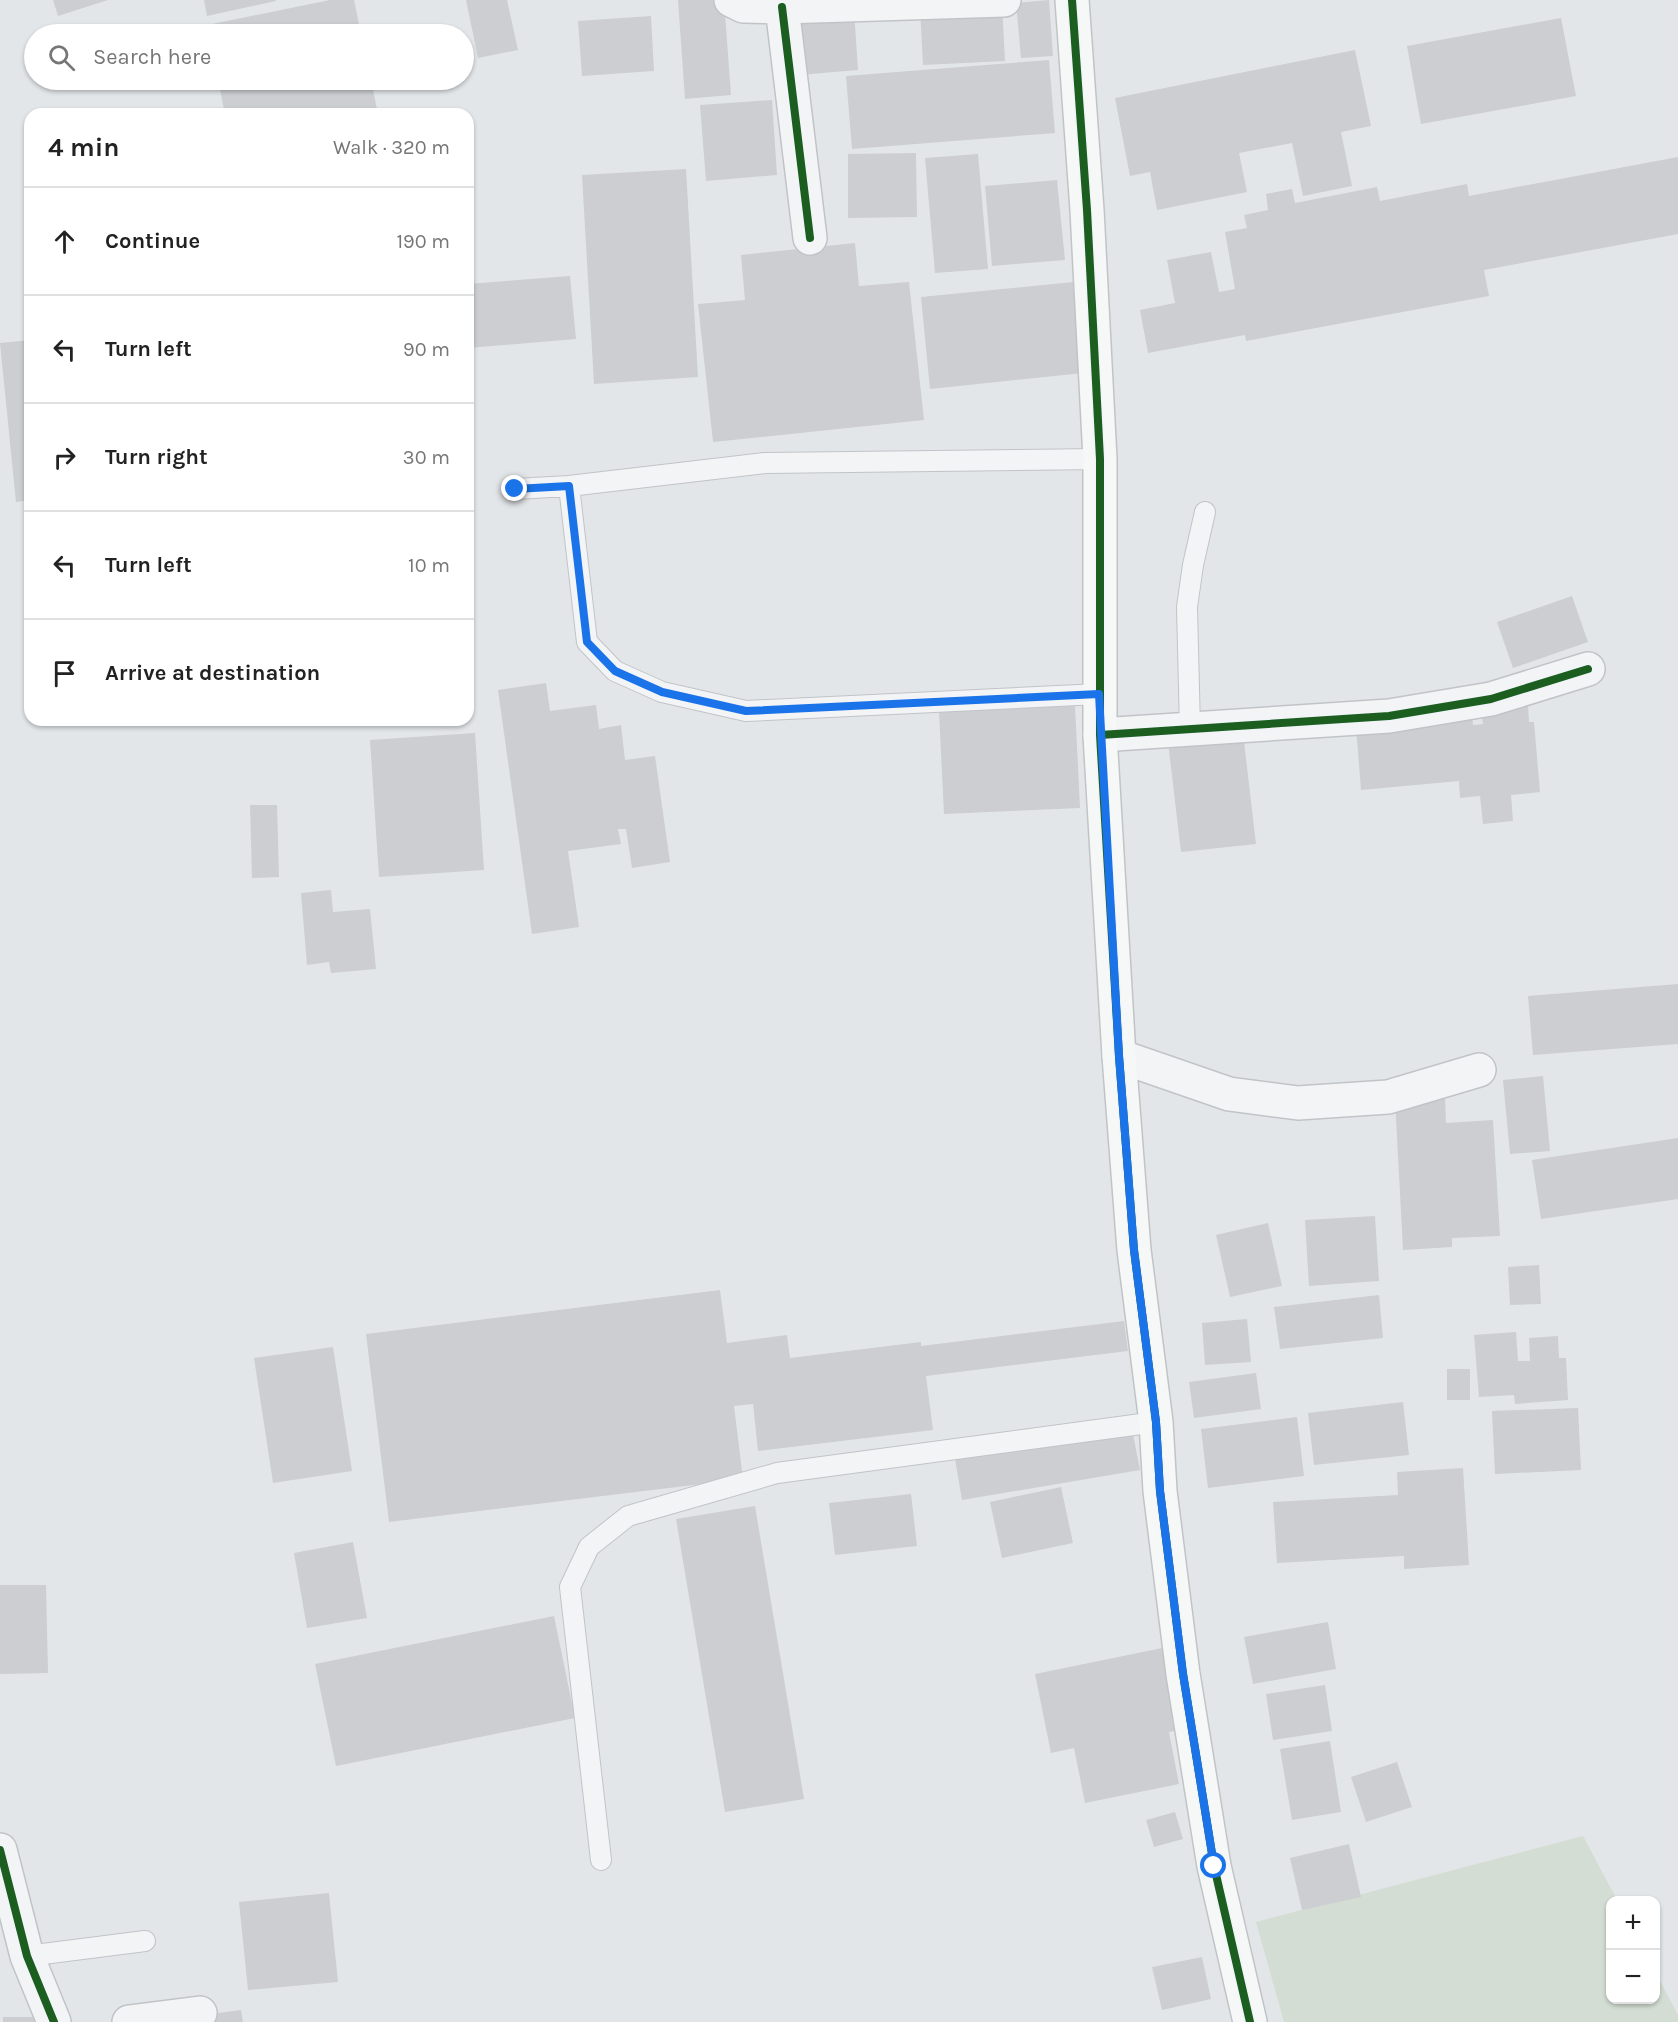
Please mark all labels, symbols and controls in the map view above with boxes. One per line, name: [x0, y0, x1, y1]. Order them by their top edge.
search box: [24, 24, 474, 90]
icon: search: [45, 41, 78, 74]
text: Search here: [93, 44, 211, 70]
text: 4 min: [48, 132, 119, 163]
text: Walk · 320 m: [333, 136, 450, 159]
icon: ahead: [48, 225, 81, 258]
text: Continue: [105, 228, 200, 254]
text: 190 m: [396, 230, 450, 253]
icon: left: [48, 333, 81, 366]
text: Turn left: [105, 336, 192, 362]
text: 90 m: [403, 338, 450, 361]
icon: right: [48, 441, 81, 474]
text: Turn right: [105, 444, 208, 470]
text: 30 m: [403, 446, 450, 469]
route end: [501, 475, 527, 501]
icon: left: [48, 549, 81, 582]
text: Turn left: [105, 552, 192, 578]
text: 10 m: [408, 554, 450, 577]
icon: arrive: [48, 657, 81, 690]
text: Arrive at destination: [105, 660, 320, 686]
route start: [1200, 1852, 1226, 1878]
map controls: [1606, 1896, 1660, 2004]
button: +: [1606, 1896, 1660, 1950]
button: −: [1606, 1950, 1660, 2004]

